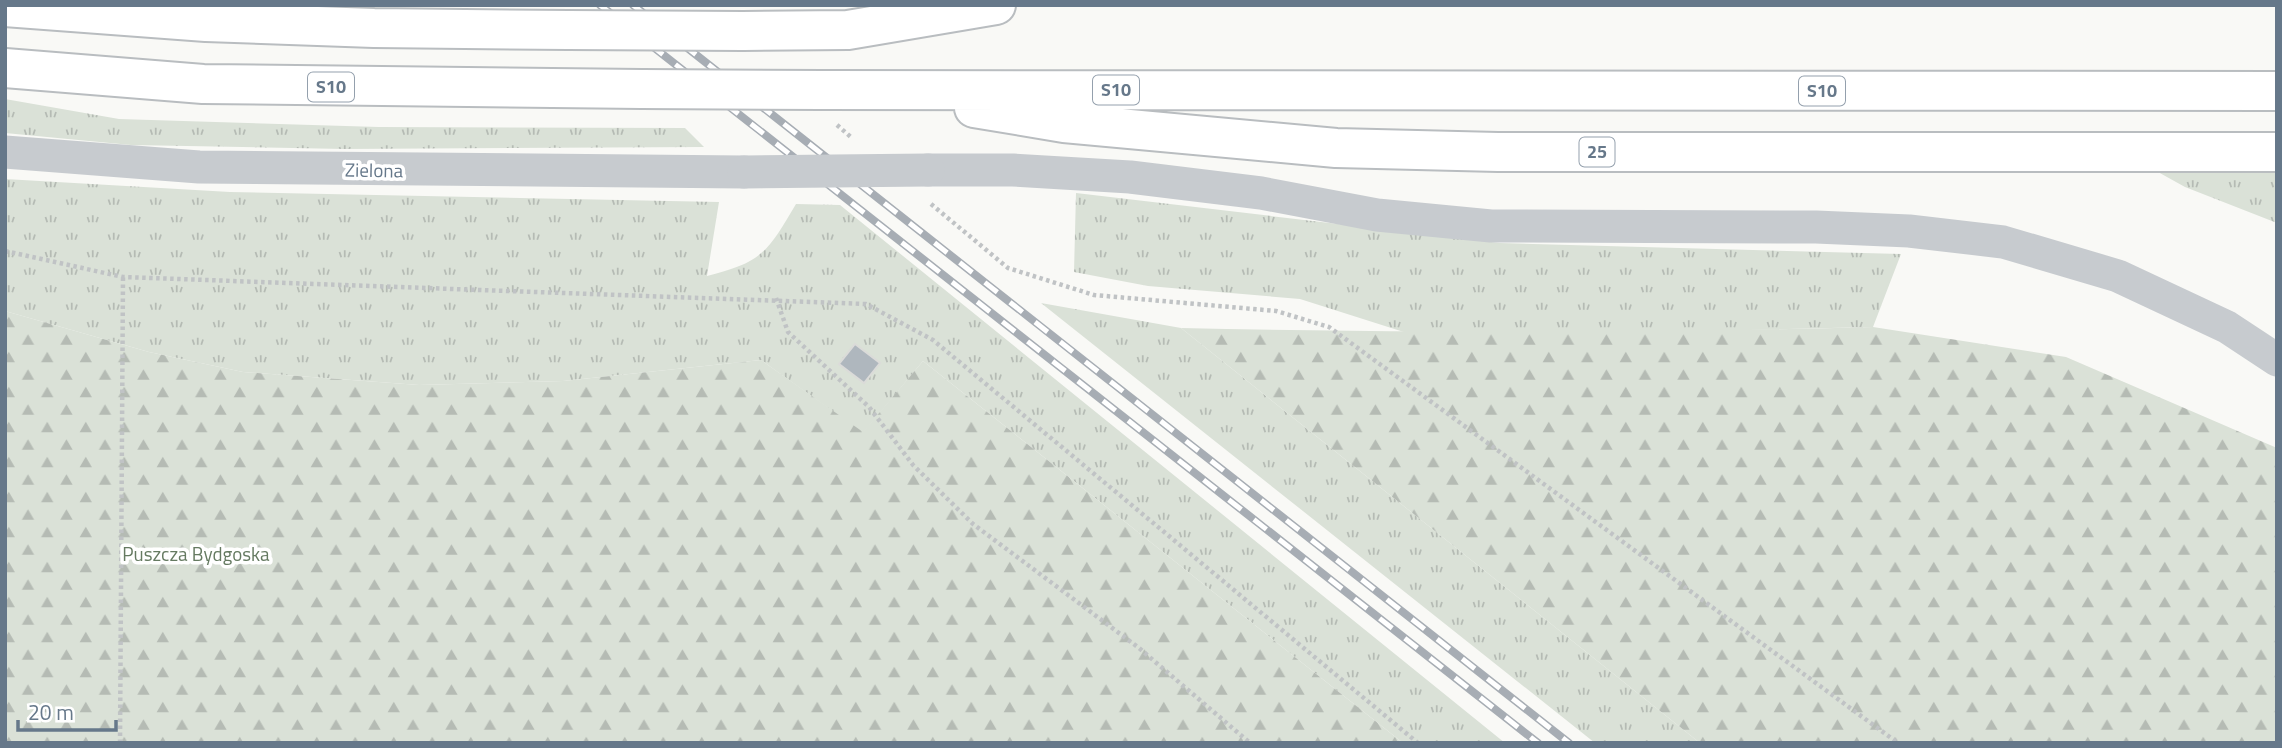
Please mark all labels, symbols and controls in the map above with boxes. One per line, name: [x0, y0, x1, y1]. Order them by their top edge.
road number: S10: [308, 72, 354, 102]
road number: S10: [1093, 76, 1139, 104]
road number: S10: [1799, 76, 1845, 106]
road number: 25: [1580, 138, 1614, 167]
street label: Zielona: [345, 154, 404, 185]
park label: Puszcza Bydgoska: [122, 539, 270, 568]
scale bar: [18, 688, 116, 732]
text: 20 m: [28, 696, 74, 728]

